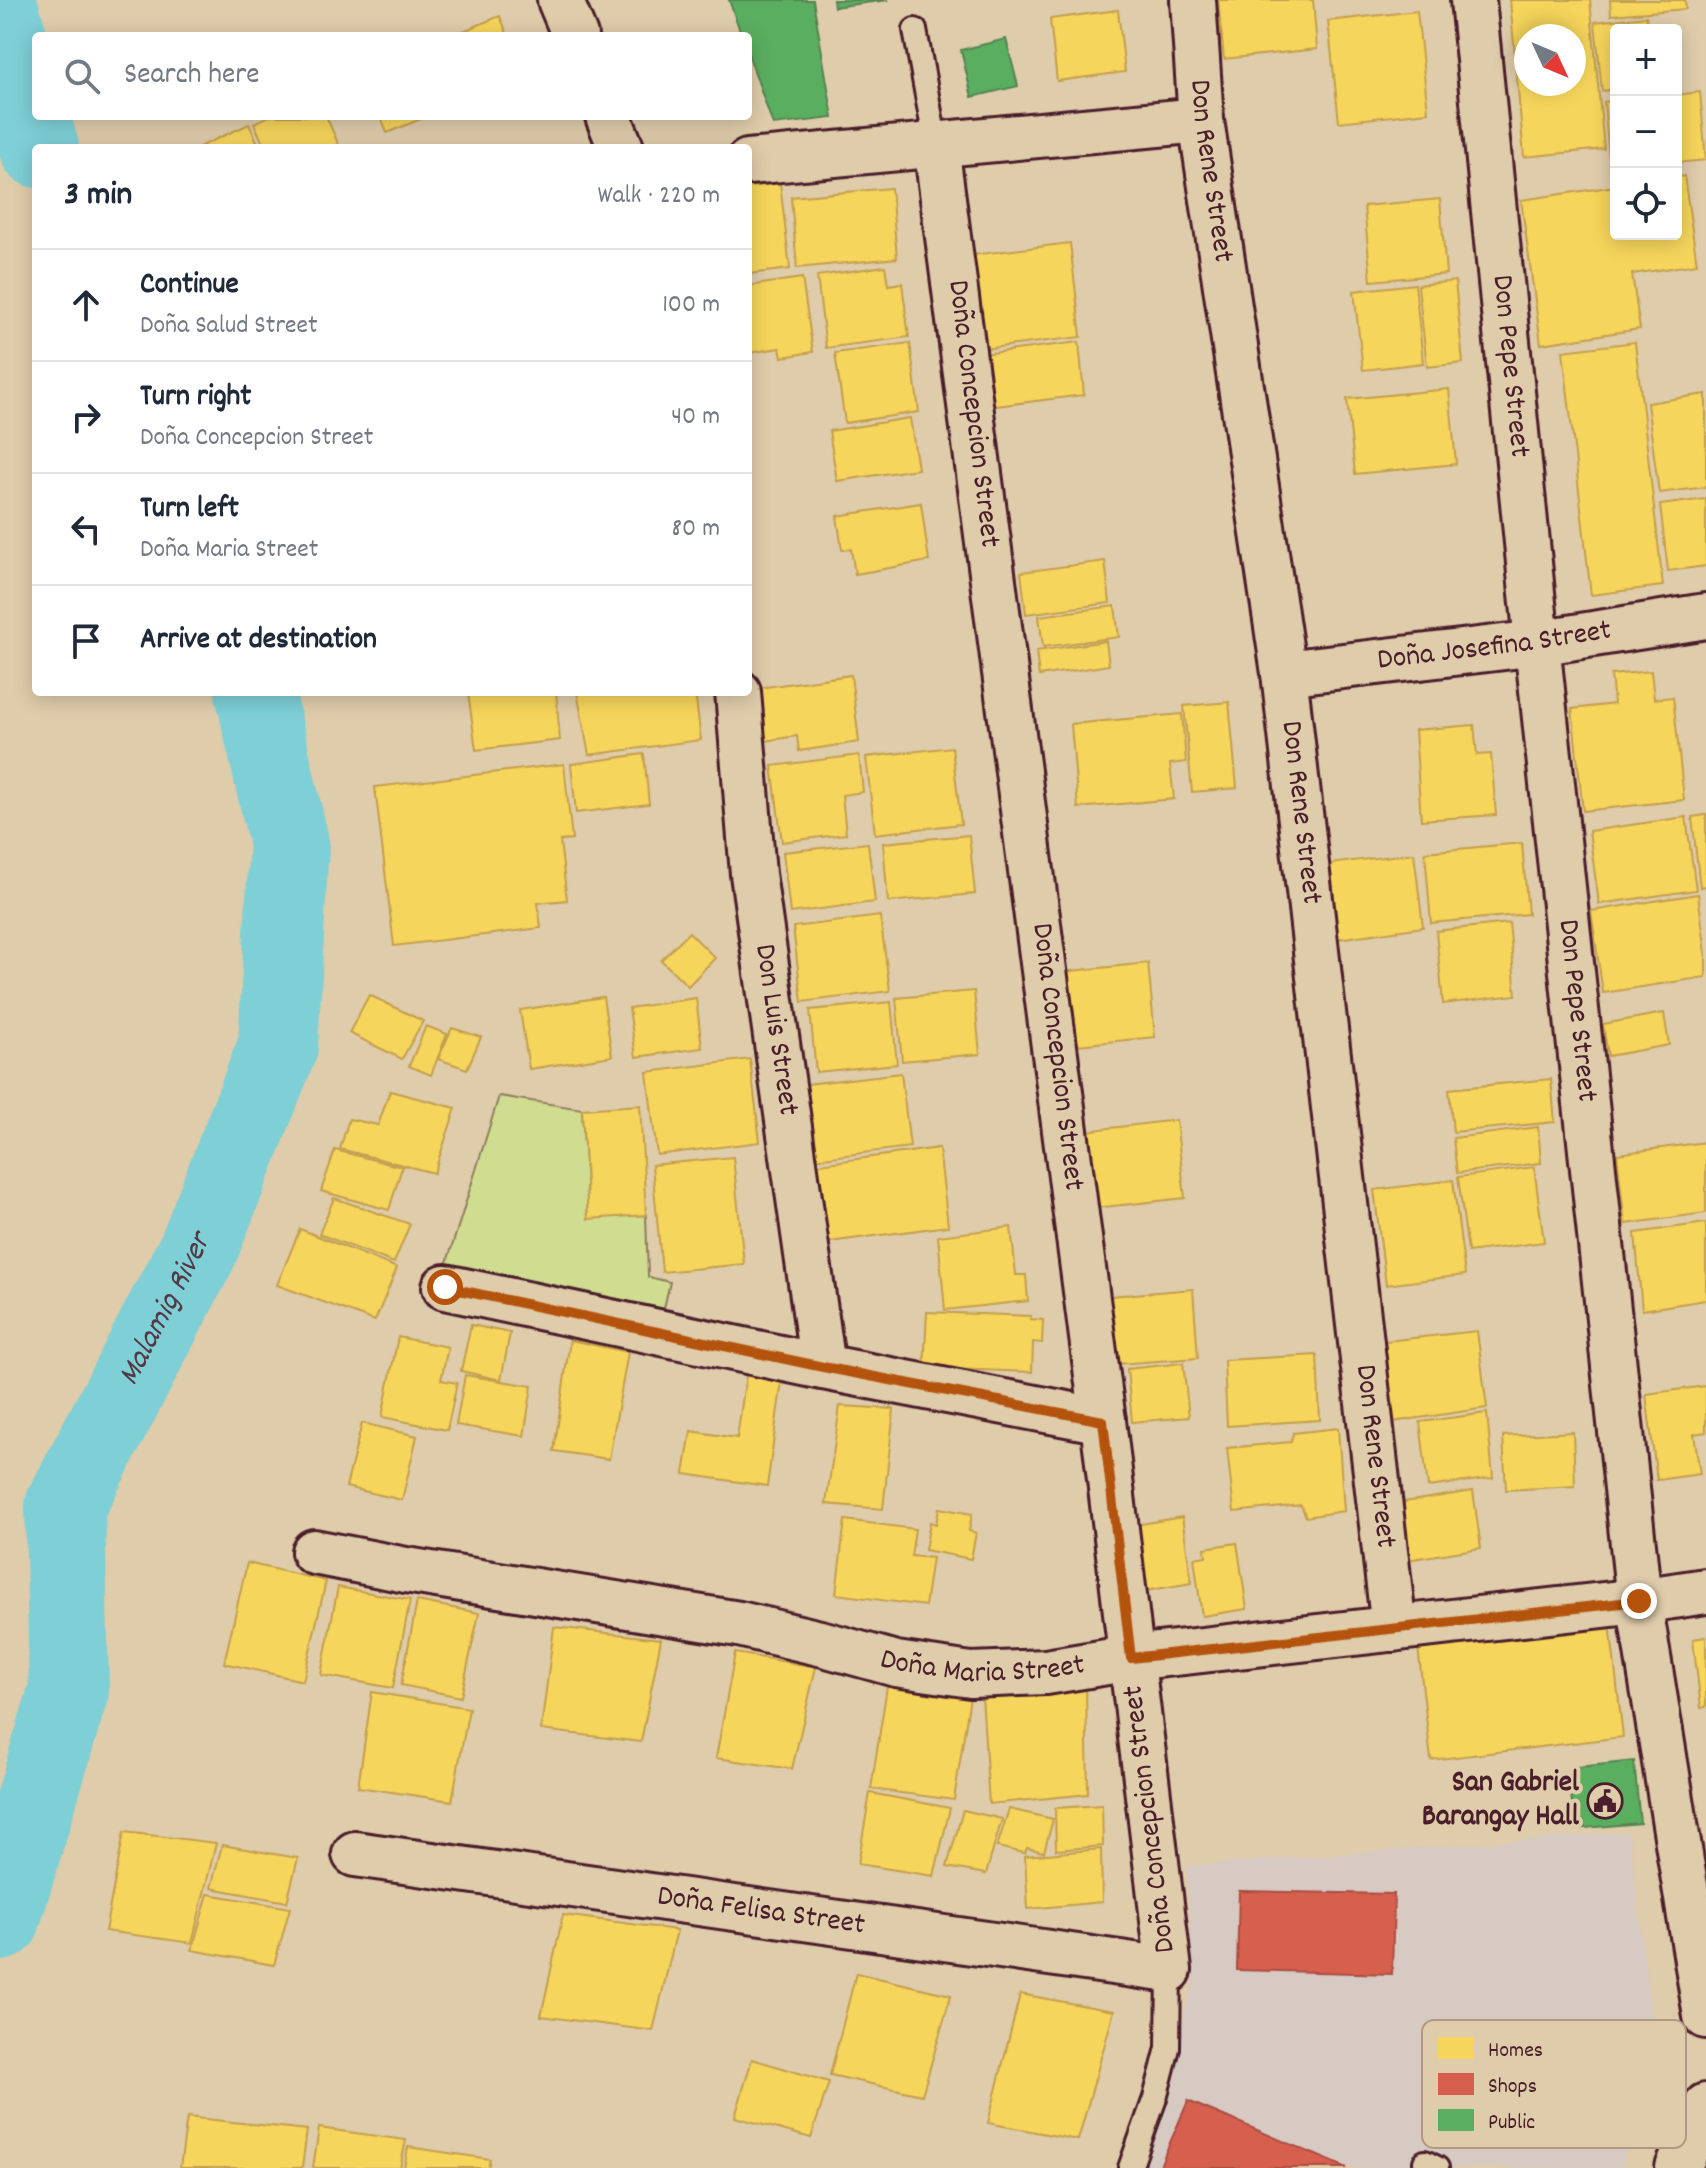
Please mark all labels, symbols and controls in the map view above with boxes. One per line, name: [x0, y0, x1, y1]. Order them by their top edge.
north arrow: [1514, 24, 1586, 96]
map controls: [1610, 24, 1682, 240]
button: +: [1610, 24, 1682, 96]
search box: [32, 32, 752, 120]
icon: search: [60, 54, 104, 98]
text: Search here: [124, 55, 260, 98]
street label: Don Rene Street: [1177, 78, 1244, 265]
button: −: [1610, 96, 1682, 168]
button: locate: [1610, 168, 1682, 240]
text: 3 min: [64, 172, 132, 221]
text: Walk · 220 m: [597, 178, 720, 215]
text: Continue: [140, 265, 239, 308]
street label: Don Pepe Street: [1479, 273, 1540, 460]
street label: Doña Concepcion Street: [934, 278, 1010, 550]
icon: ahead: [64, 283, 108, 327]
text: 100 m: [662, 287, 720, 324]
text: Doña Salud Street: [140, 308, 318, 345]
text: Turn right: [140, 377, 251, 420]
icon: right: [64, 395, 108, 439]
text: 40 m: [671, 399, 720, 436]
text: Doña Concepcion Street: [140, 420, 373, 457]
text: Turn left: [140, 489, 239, 532]
icon: left: [64, 507, 108, 551]
text: 80 m: [672, 511, 720, 548]
text: Doña Maria Street: [140, 532, 318, 569]
street label: Doña Josefina Street: [1375, 610, 1614, 683]
icon: arrive: [64, 619, 108, 663]
text: Arrive at destination: [140, 620, 377, 663]
street label: Don Rene Street: [1268, 719, 1332, 907]
street label: Don Pepe Street: [1545, 917, 1607, 1104]
street label: Doña Concepcion Street: [1018, 921, 1094, 1193]
street label: Don Luis Street: [742, 941, 809, 1118]
water label: Malamig River: [108, 1224, 226, 1394]
route start: [427, 1269, 463, 1305]
street label: Don Rene Street: [1342, 1362, 1406, 1550]
route end: [1621, 1583, 1657, 1619]
street label: Doña Maria Street: [875, 1639, 1088, 1697]
street label: Doña Concepcion Street: [1113, 1683, 1189, 1955]
place label: San Gabriel Barangay Hall: [1422, 1763, 1580, 1840]
public building icon: San Gabriel Barangay Hall: [1586, 1782, 1624, 1820]
street label: Doña Felisa Street: [654, 1876, 868, 1948]
legend: [1422, 2020, 1686, 2148]
text: Homes: [1488, 2036, 1543, 2067]
text: Shops: [1488, 2072, 1537, 2103]
text: Public: [1488, 2108, 1535, 2139]

